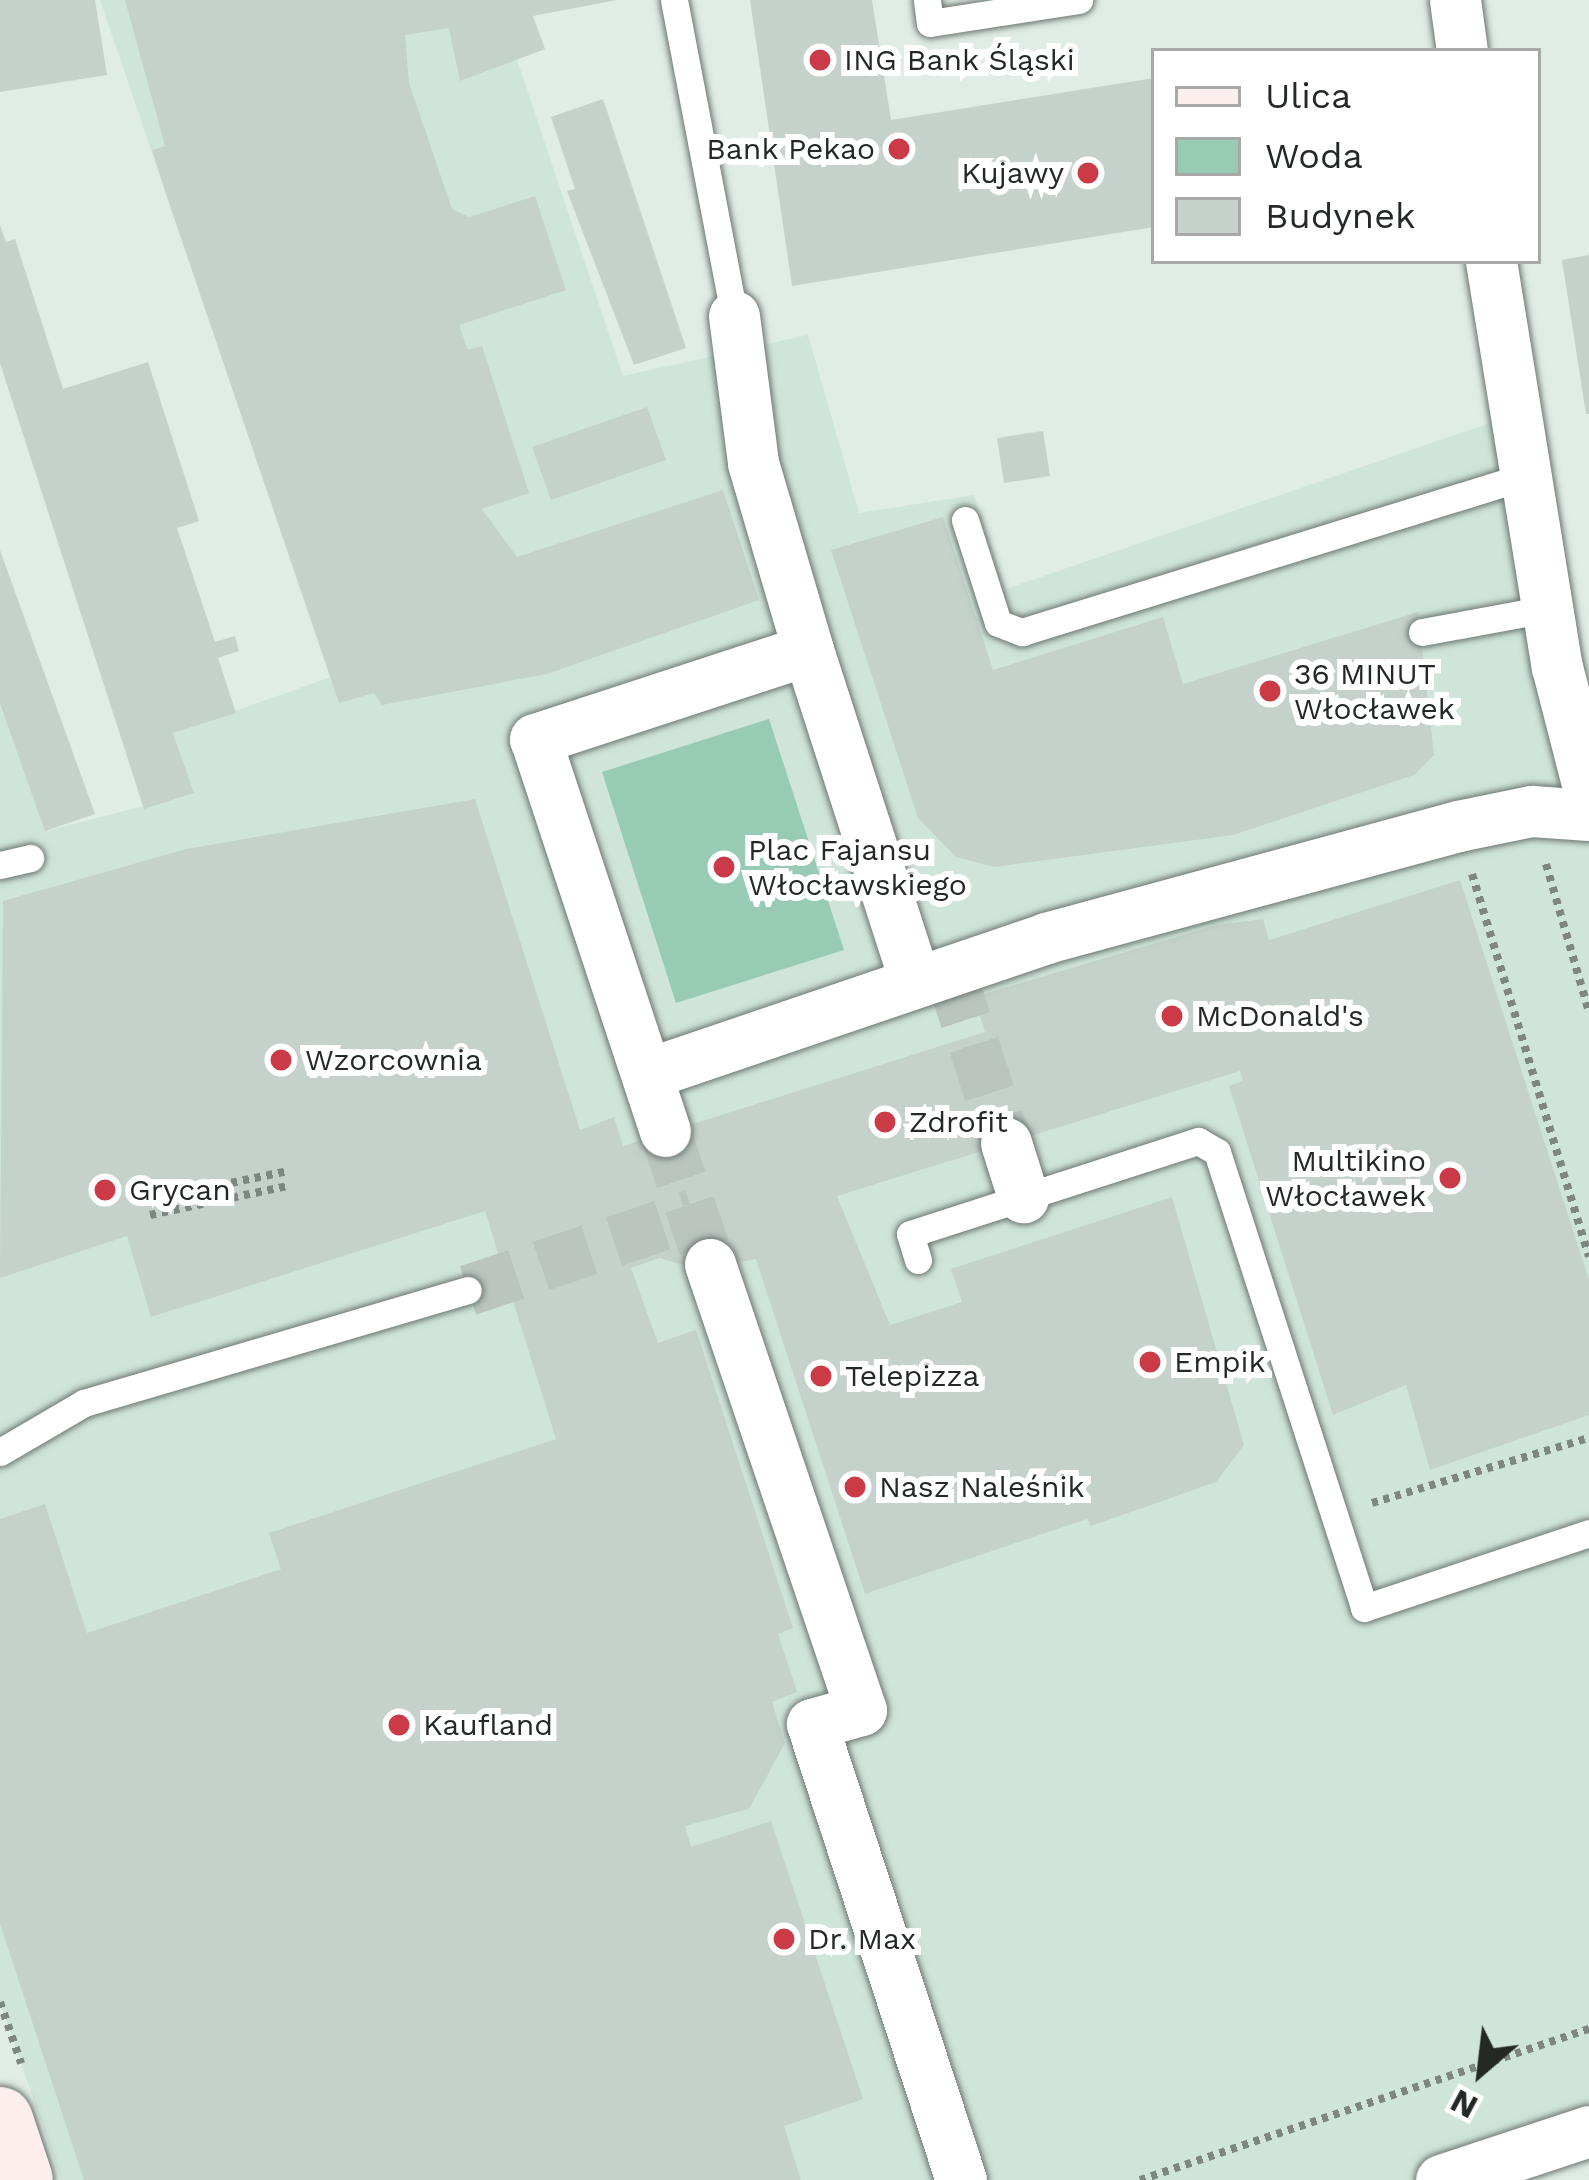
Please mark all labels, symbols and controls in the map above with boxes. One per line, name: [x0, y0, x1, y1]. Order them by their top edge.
place label: ING Bank Śląski: [844, 42, 1075, 78]
marker: ING Bank Śląski: [807, 47, 833, 73]
legend: [1151, 48, 1541, 264]
text: Ulica: [1265, 75, 1351, 117]
place label: Bank Pekao: [706, 131, 875, 167]
text: Woda: [1265, 135, 1363, 177]
marker: Bank Pekao: [886, 136, 912, 162]
place label: Kujawy: [961, 155, 1064, 191]
marker: Kujawy: [1075, 160, 1101, 186]
text: Budynek: [1265, 195, 1415, 237]
place label: 36 MINUT Włocławek: [1294, 656, 1455, 726]
marker: 36 MINUT Włocławek: [1257, 678, 1283, 704]
place label: Plac Fajansu Włocławskiego: [748, 832, 967, 902]
marker: Plac Fajansu Włocławskiego: [711, 854, 737, 880]
place label: McDonald's: [1196, 998, 1364, 1034]
marker: McDonald's: [1159, 1003, 1185, 1029]
place label: Wzorcownia: [305, 1042, 482, 1078]
marker: Wzorcownia: [268, 1047, 294, 1073]
place label: Zdrofit: [909, 1104, 1008, 1140]
marker: Zdrofit: [872, 1109, 898, 1135]
place label: Multikino Włocławek: [1265, 1143, 1426, 1214]
marker: Multikino Włocławek: [1437, 1165, 1463, 1191]
place label: Grycan: [129, 1172, 231, 1208]
marker: Grycan: [92, 1177, 118, 1203]
place label: Empik: [1174, 1344, 1266, 1380]
marker: Empik: [1137, 1349, 1163, 1375]
place label: Telepizza: [845, 1358, 979, 1394]
marker: Telepizza: [808, 1363, 834, 1389]
place label: Nasz Naleśnik: [879, 1469, 1085, 1505]
marker: Nasz Naleśnik: [842, 1474, 868, 1500]
place label: Kaufland: [423, 1707, 553, 1743]
marker: Kaufland: [386, 1712, 412, 1738]
place label: Dr. Max: [808, 1921, 916, 1957]
marker: Dr. Max: [771, 1926, 797, 1952]
north arrow: [1421, 2012, 1541, 2132]
text: N: [1444, 2081, 1484, 2127]

